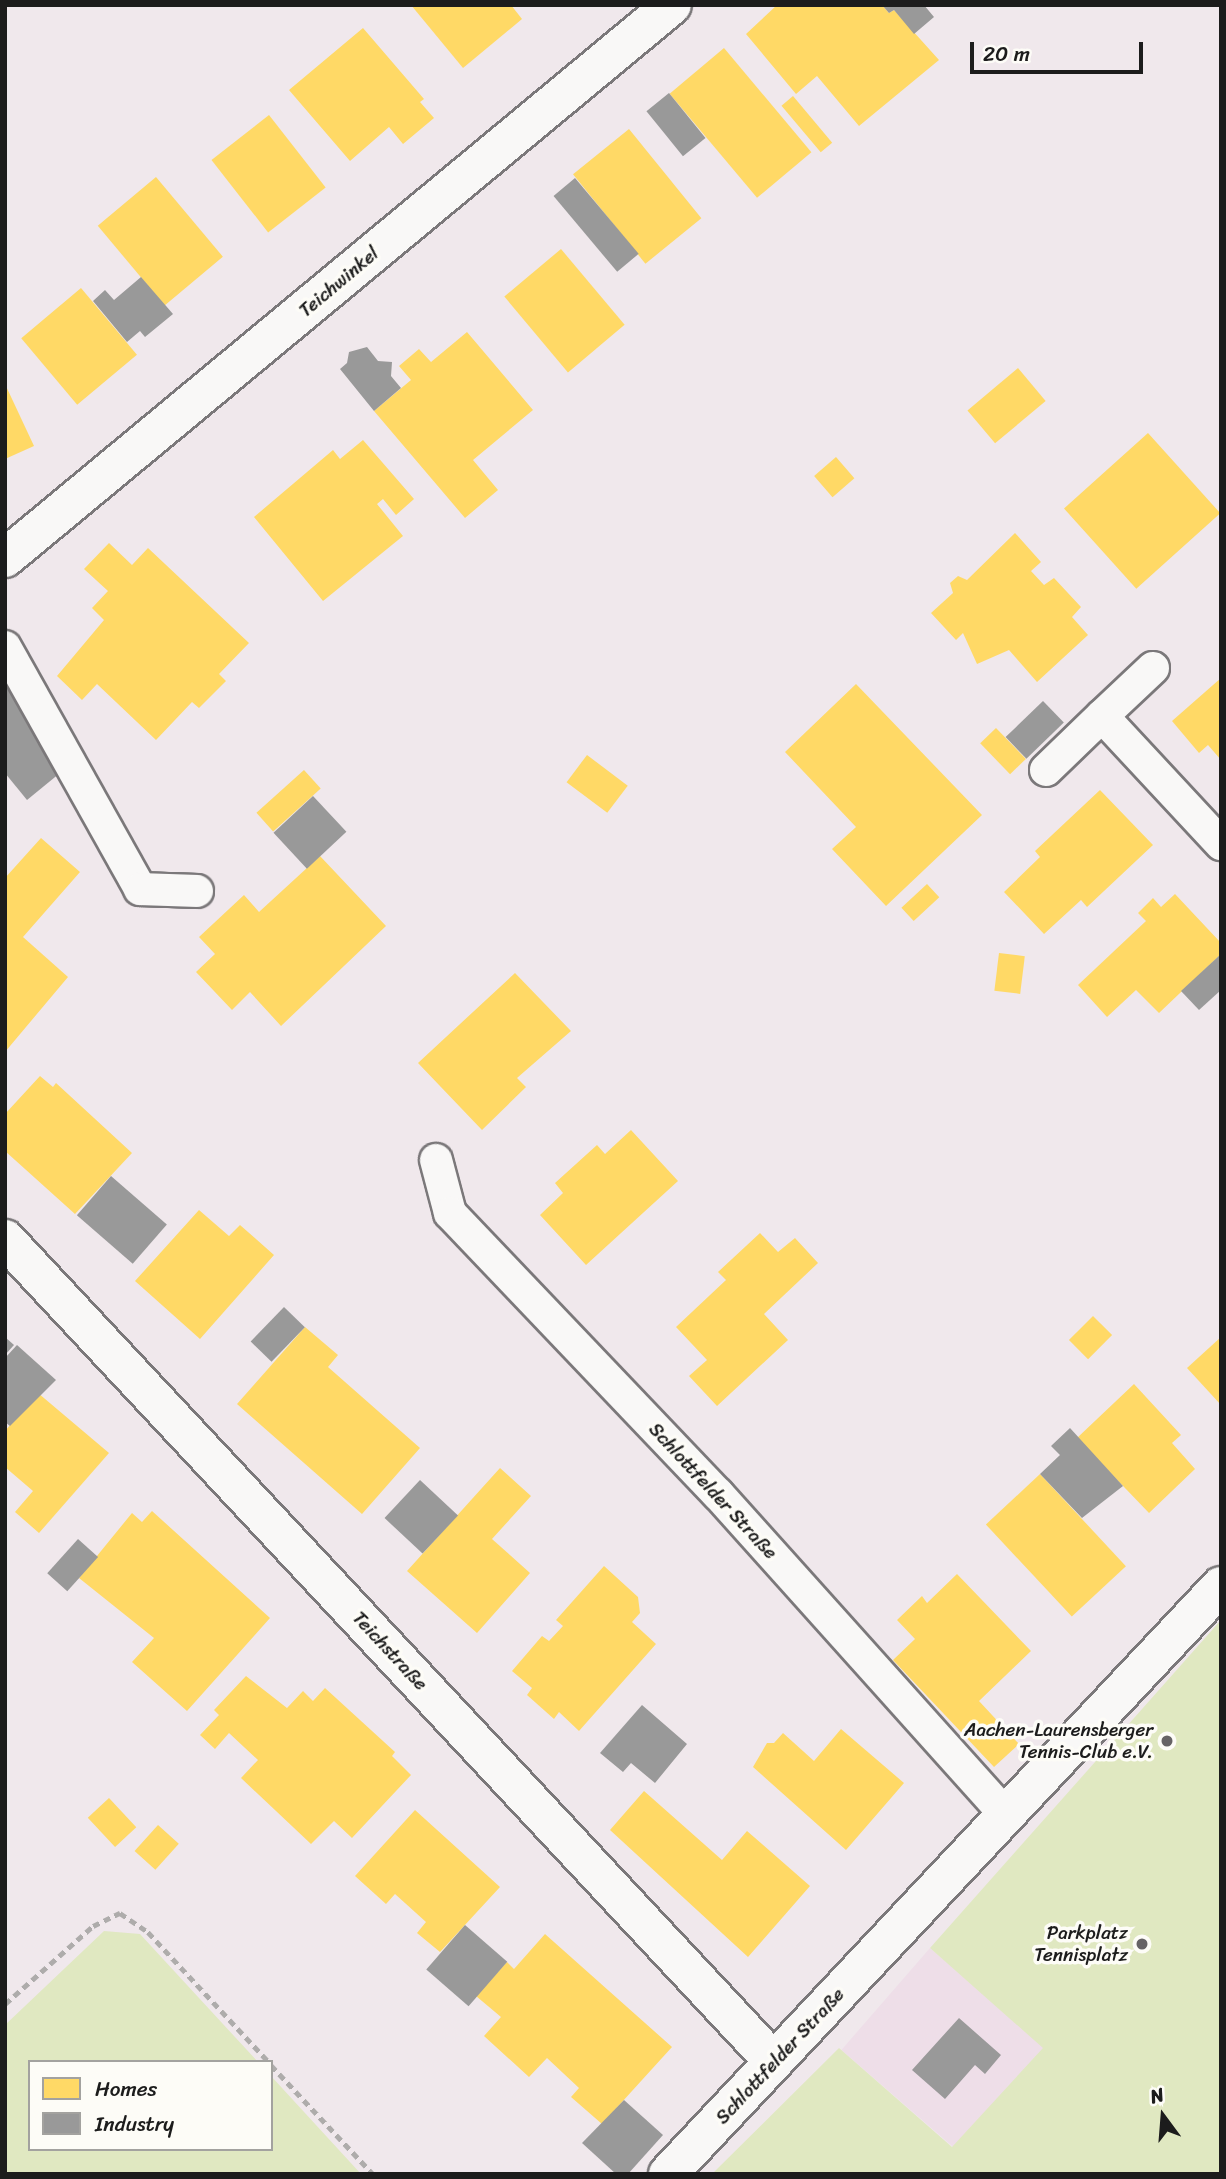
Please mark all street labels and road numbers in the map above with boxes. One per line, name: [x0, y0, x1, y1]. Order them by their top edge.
street label: Teichwinkel: [294, 242, 384, 322]
street label: Schlottfelder Straße: [644, 1418, 782, 1564]
street label: Teichstraße: [348, 1607, 432, 1695]
street label: Schlottfelder Straße: [711, 1983, 849, 2129]

